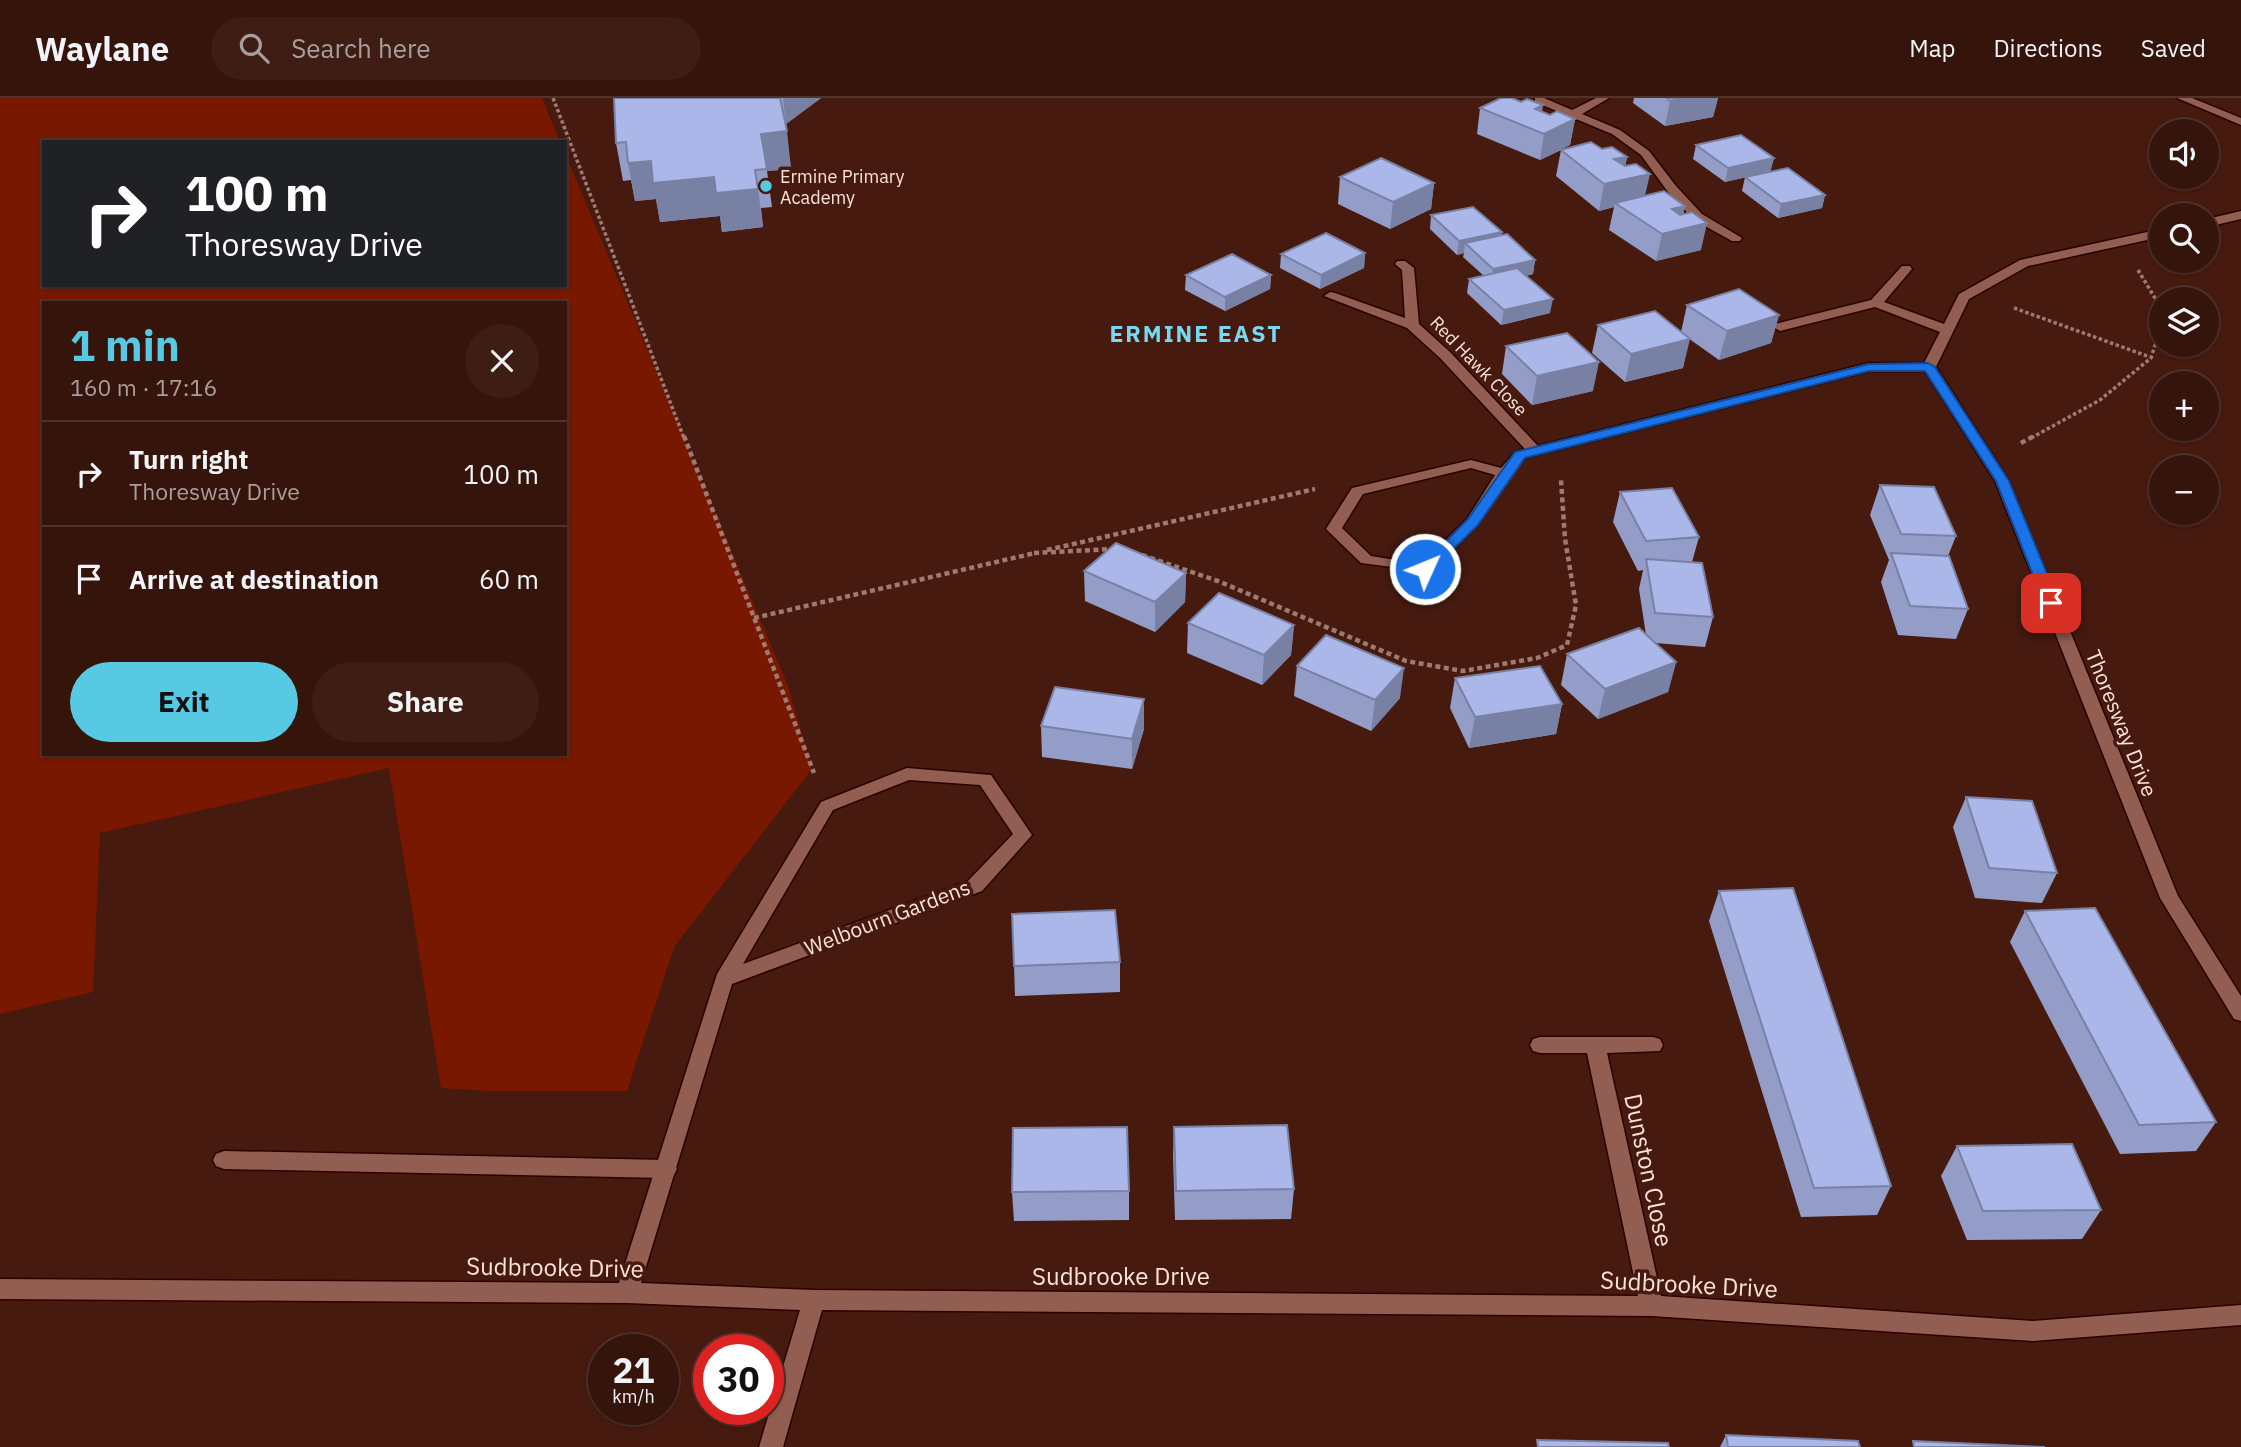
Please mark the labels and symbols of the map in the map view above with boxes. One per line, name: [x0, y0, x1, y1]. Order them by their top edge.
place label: Ermine Primary Academy: [780, 165, 905, 209]
marker: Ermine Primary Academy: [758, 178, 774, 194]
street label: Red Hawk Close: [1425, 311, 1533, 421]
district label: ERMINE EAST: [1109, 318, 1283, 348]
position arrow: [1388, 532, 1462, 606]
pin: [2021, 573, 2081, 633]
street label: Thoresway Drive: [2080, 645, 2164, 801]
street label: Welbourn Gardens: [800, 873, 974, 961]
street label: Dunston Close: [1617, 1091, 1681, 1249]
street label: Sudbrooke Drive: [466, 1249, 644, 1285]
street label: Sudbrooke Drive: [1032, 1260, 1210, 1292]
street label: Sudbrooke Drive: [1599, 1263, 1779, 1305]
speed limit sign: 30: [693, 1334, 784, 1425]

